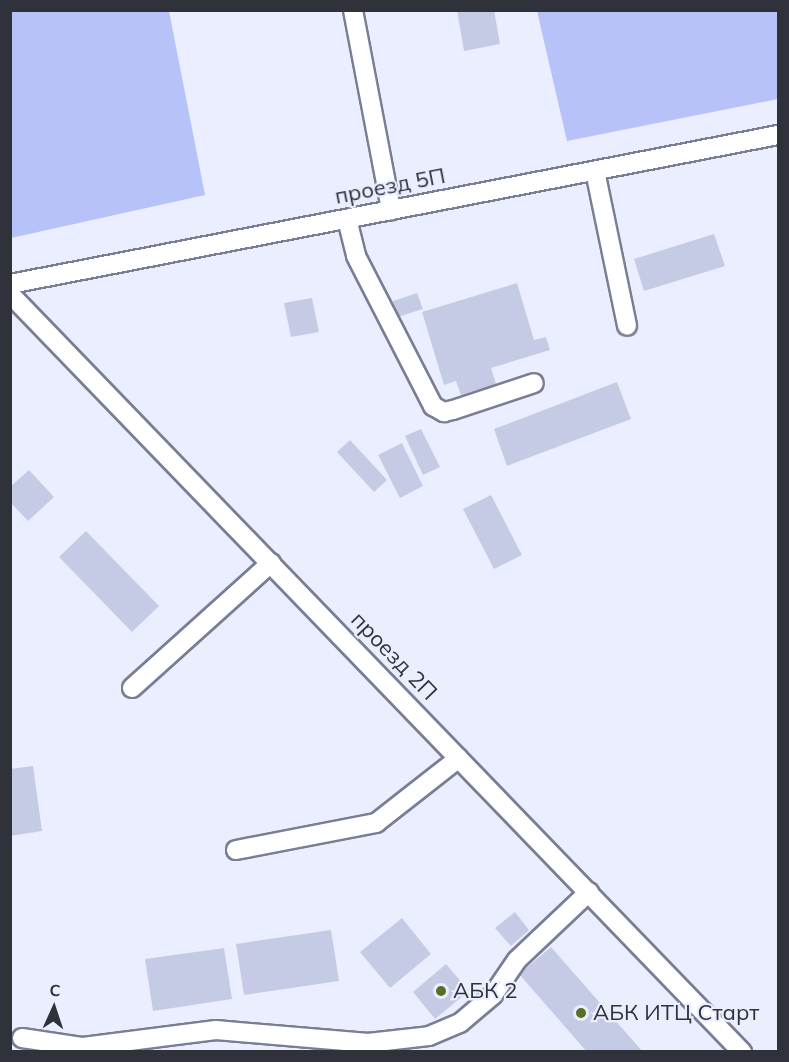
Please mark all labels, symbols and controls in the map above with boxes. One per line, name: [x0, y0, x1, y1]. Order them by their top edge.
street label: проезд 5П: [332, 162, 448, 210]
street label: проезд 2П: [346, 607, 442, 705]
north arrow: [24, 978, 84, 1038]
place label: АБК 2: [453, 978, 517, 1004]
text: С: [49, 980, 61, 1000]
marker: АБК 2: [434, 984, 448, 998]
place label: АБК ИТЦ Старт: [593, 1000, 759, 1026]
marker: АБК ИТЦ Старт: [574, 1006, 588, 1020]

